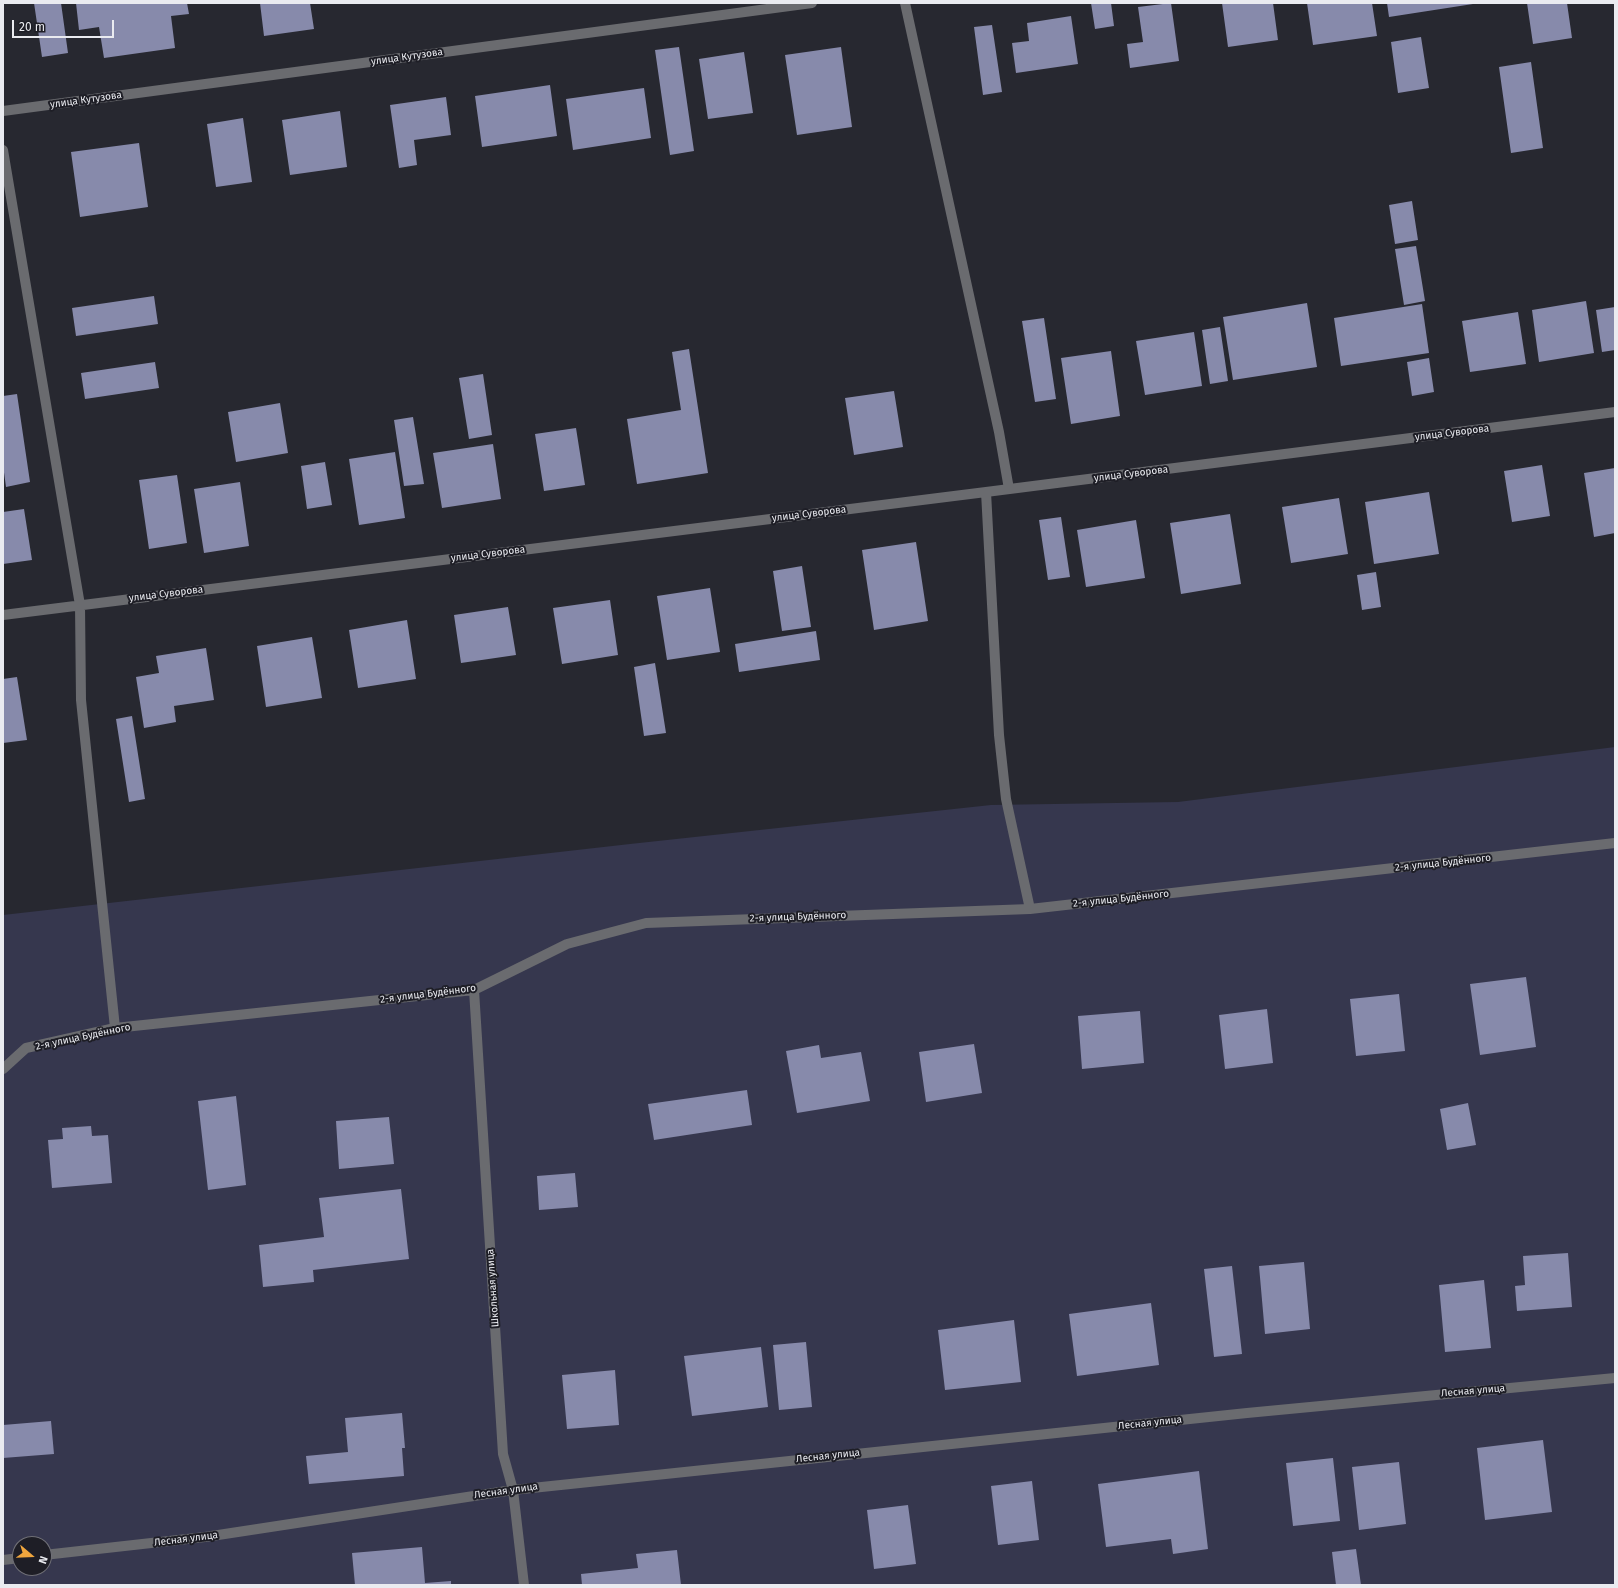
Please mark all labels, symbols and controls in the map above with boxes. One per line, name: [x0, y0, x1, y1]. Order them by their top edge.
scale bar: [14, 12, 116, 38]
text: 20 m: [19, 20, 45, 34]
street label: улица Кутузова: [370, 46, 444, 68]
street label: улица Кутузова: [49, 89, 123, 111]
street label: улица Суворова: [1414, 422, 1490, 444]
street label: улица Суворова: [1093, 463, 1169, 485]
street label: улица Суворова: [771, 503, 847, 525]
street label: улица Суворова: [450, 543, 526, 565]
street label: улица Суворова: [128, 583, 204, 605]
street label: 2-я улица Будённого: [1394, 852, 1492, 874]
street label: 2-я улица Будённого: [1072, 888, 1170, 910]
street label: 2-я улица Будённого: [749, 909, 847, 925]
street label: 2-я улица Будённого: [379, 982, 477, 1006]
street label: 2-я улица Будённого: [34, 1021, 132, 1053]
street label: Школьная улица: [484, 1248, 502, 1328]
street label: Лесная улица: [1440, 1382, 1506, 1400]
street label: Лесная улица: [1117, 1414, 1183, 1432]
street label: Лесная улица: [795, 1447, 861, 1465]
street label: Лесная улица: [473, 1481, 539, 1501]
street label: Лесная улица: [153, 1529, 219, 1549]
north arrow: [12, 1536, 52, 1576]
text: N: [36, 1554, 50, 1565]

